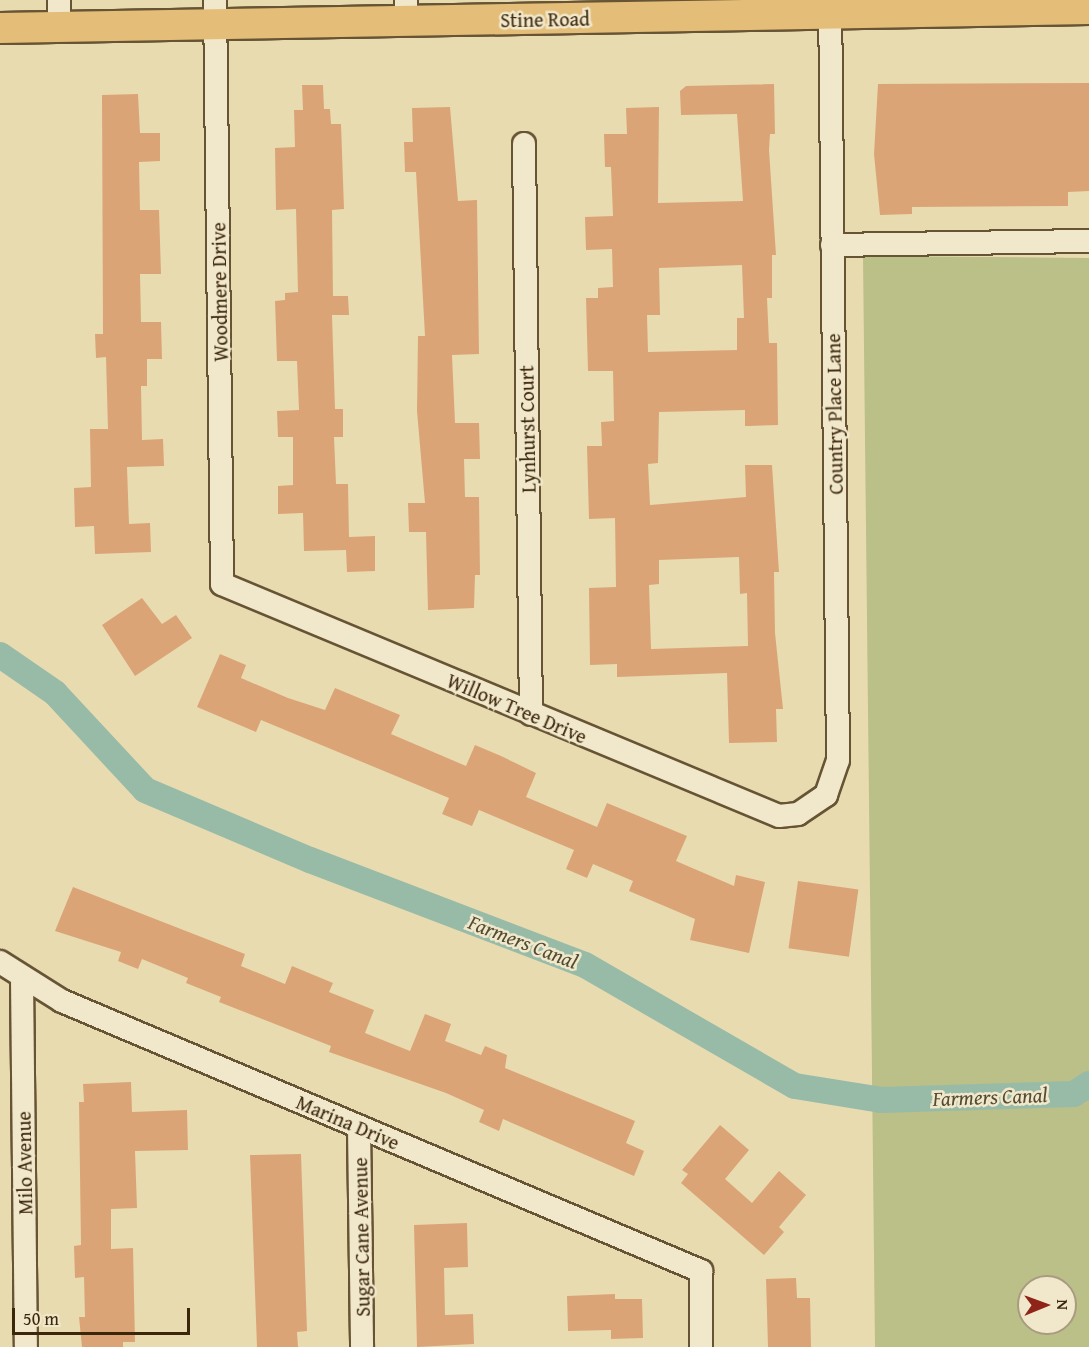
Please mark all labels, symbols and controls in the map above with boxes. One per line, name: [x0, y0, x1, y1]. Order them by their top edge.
street label: Stine Road: [500, 6, 590, 32]
street label: Woodmere Drive: [206, 222, 232, 362]
street label: Country Place Lane: [821, 333, 847, 495]
street label: Lynhurst Court: [514, 365, 540, 493]
street label: Willow Tree Drive: [443, 668, 591, 748]
water label: Farmers Canal: [465, 910, 581, 974]
water label: Farmers Canal: [932, 1082, 1048, 1112]
street label: Marina Drive: [293, 1090, 403, 1154]
street label: Milo Avenue: [11, 1111, 37, 1215]
street label: Sugar Cane Avenue: [348, 1157, 374, 1317]
north arrow: [1017, 1275, 1077, 1335]
scale bar: [15, 1296, 194, 1334]
text: N: [1051, 1299, 1075, 1310]
text: 50 m: [23, 1305, 59, 1332]

